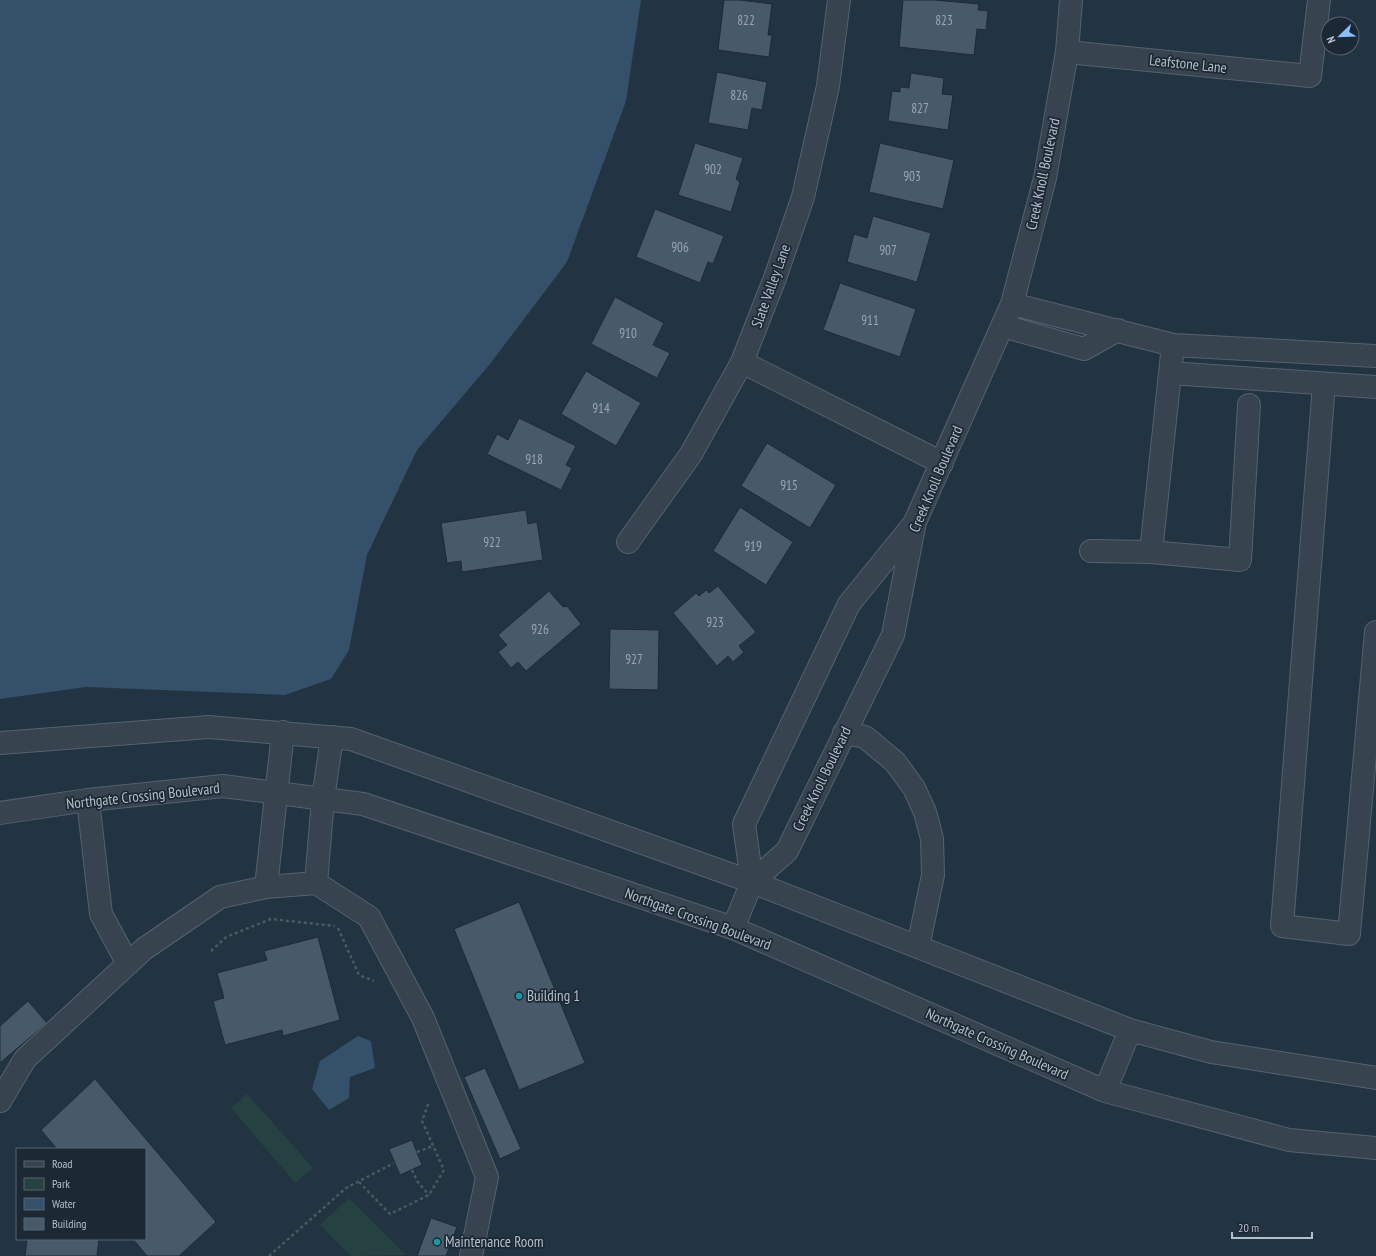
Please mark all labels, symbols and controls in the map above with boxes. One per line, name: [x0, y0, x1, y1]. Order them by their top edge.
house number: 822: [737, 12, 755, 29]
house number: 823: [935, 12, 953, 29]
north arrow: [1320, 16, 1360, 56]
text: N: [1323, 34, 1338, 45]
street label: Leafstone Lane: [1148, 50, 1228, 77]
house number: 826: [730, 87, 748, 104]
house number: 827: [911, 100, 929, 117]
street label: Creek Knoll Boulevard: [1021, 116, 1064, 232]
house number: 902: [704, 161, 722, 178]
house number: 903: [903, 168, 921, 185]
house number: 906: [671, 239, 689, 256]
street label: Slate Valley Lane: [747, 242, 794, 330]
house number: 907: [879, 242, 897, 259]
house number: 911: [861, 312, 879, 329]
house number: 910: [619, 325, 637, 342]
house number: 914: [592, 400, 610, 417]
street label: Creek Knoll Boulevard: [905, 423, 967, 535]
house number: 918: [525, 451, 543, 468]
house number: 915: [780, 477, 798, 494]
house number: 922: [483, 534, 501, 551]
house number: 919: [744, 538, 762, 555]
house number: 923: [706, 614, 724, 631]
house number: 926: [531, 621, 549, 638]
house number: 927: [625, 651, 643, 668]
street label: Creek Knoll Boulevard: [788, 723, 855, 834]
street label: Northgate Crossing Boulevard: [65, 778, 221, 813]
street label: Northgate Crossing Boulevard: [622, 883, 774, 954]
place label: Building 1: [527, 986, 580, 1005]
marker: Building 1: [514, 991, 524, 1001]
street label: Northgate Crossing Boulevard: [923, 1003, 1072, 1084]
legend: [16, 1148, 146, 1240]
text: Road: [52, 1156, 72, 1171]
text: Park: [52, 1176, 70, 1191]
text: Water: [52, 1196, 77, 1211]
scale bar: [1232, 1214, 1312, 1240]
text: Building: [52, 1216, 87, 1231]
text: 20 m: [1238, 1220, 1259, 1235]
place label: Maintenance Room: [445, 1232, 544, 1251]
marker: Maintenance Room: [432, 1237, 442, 1247]

